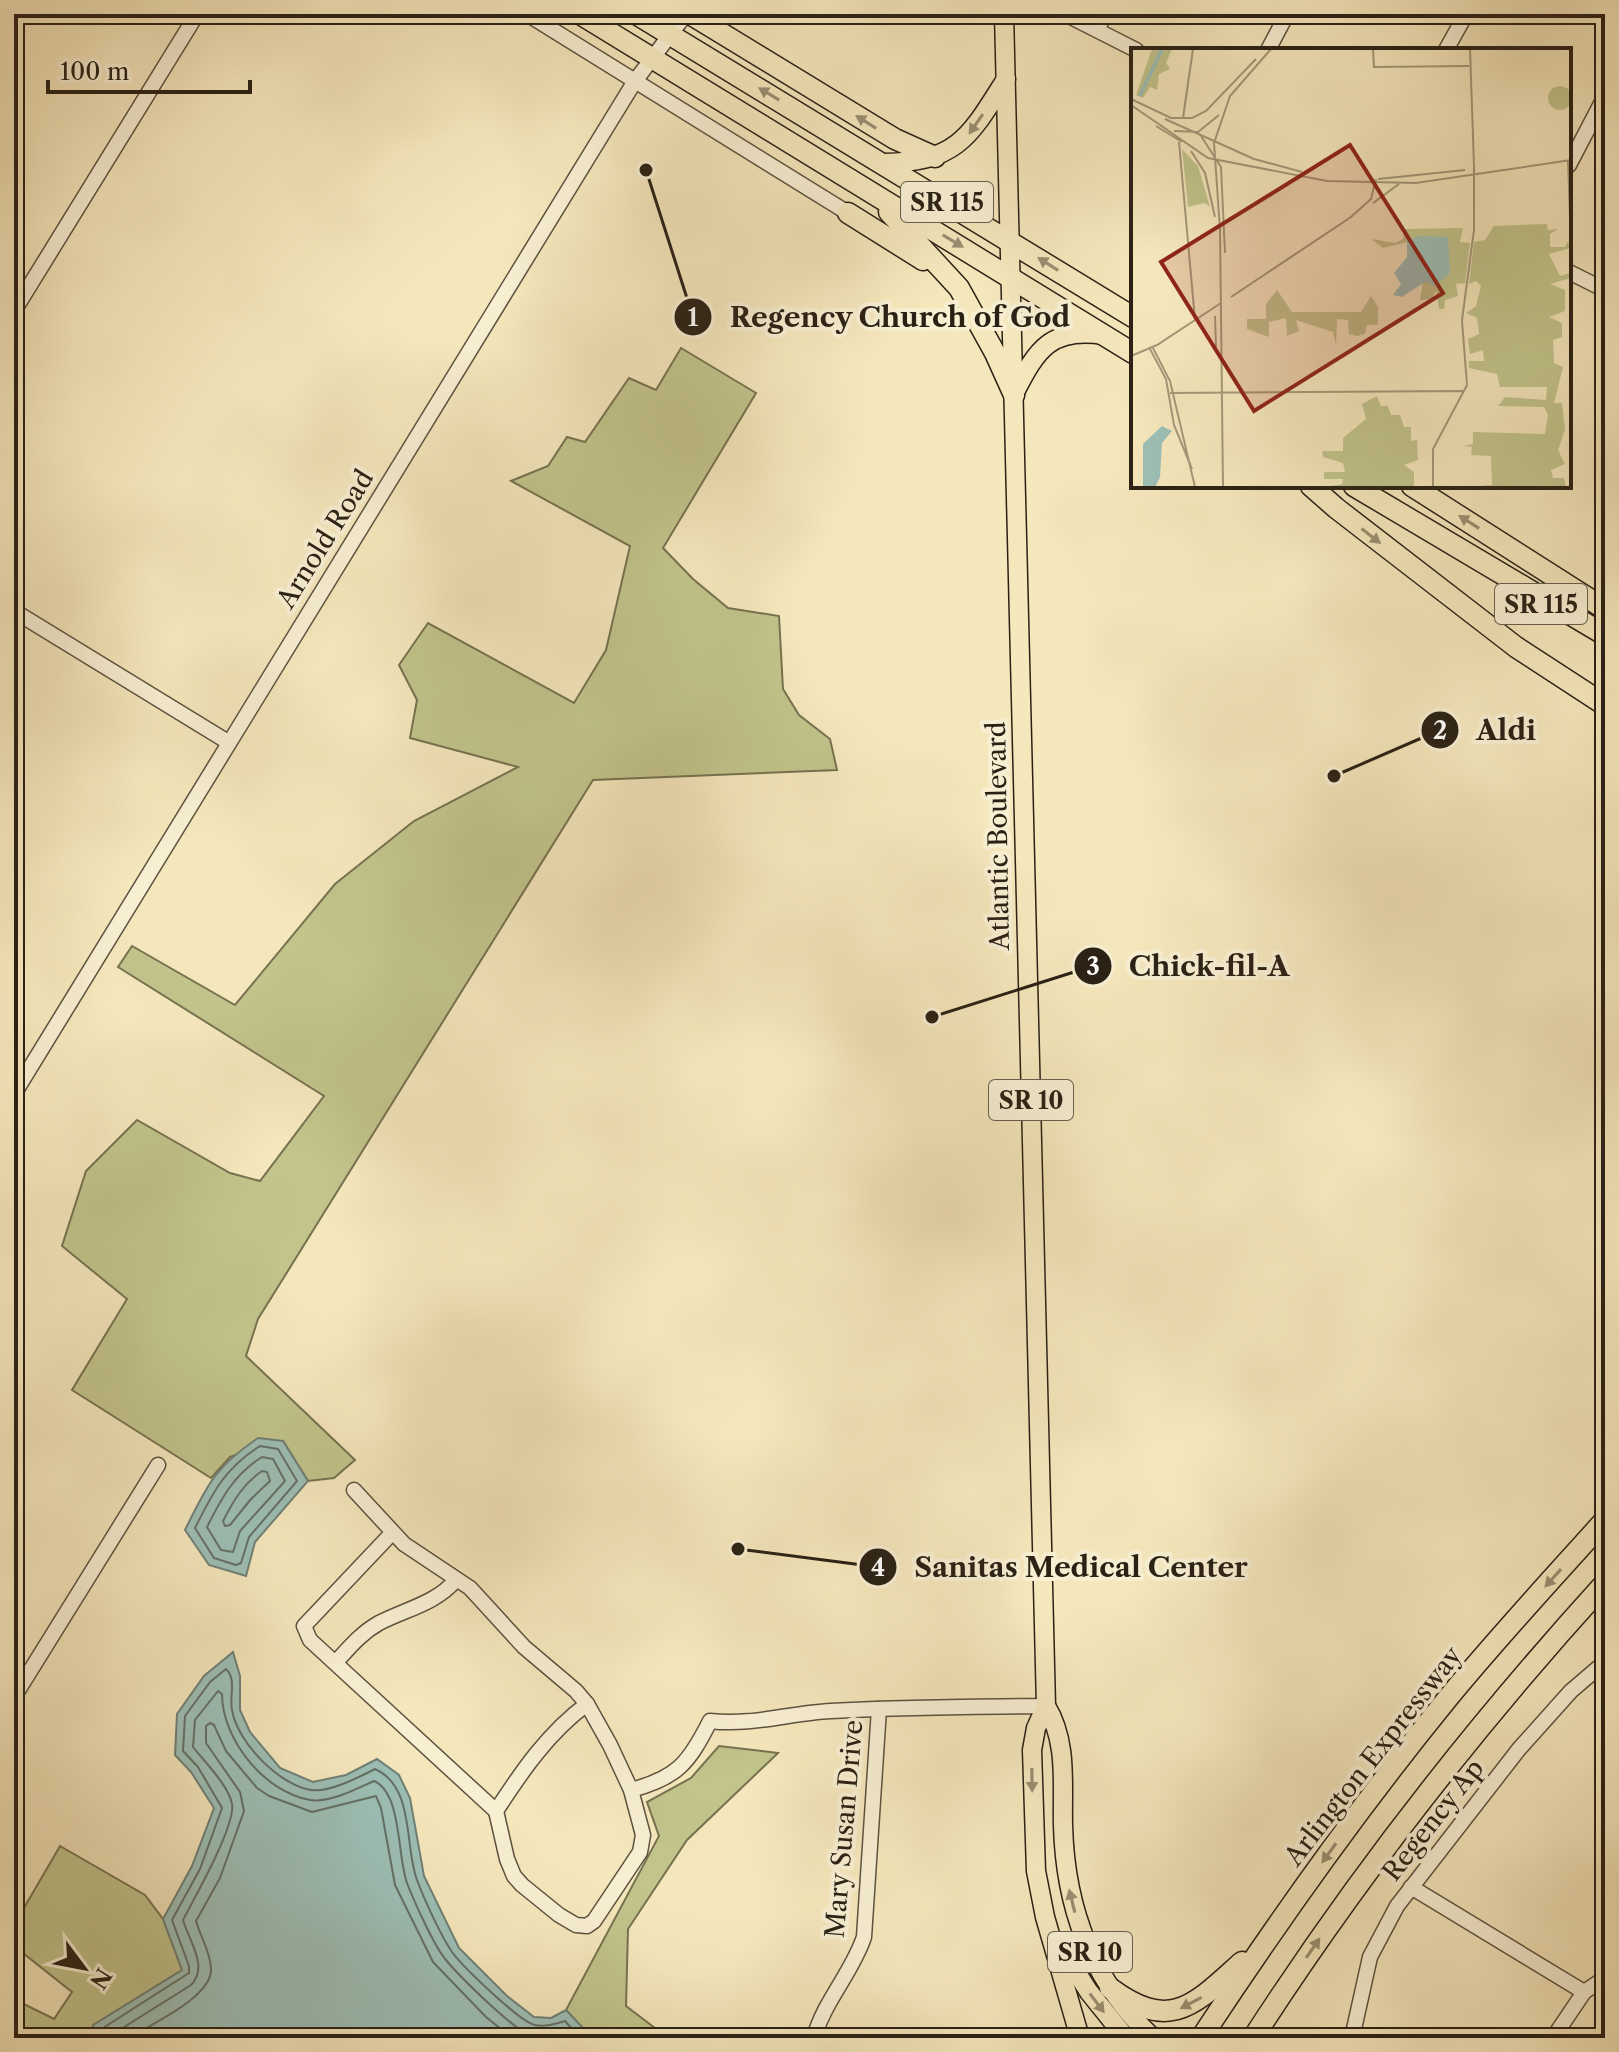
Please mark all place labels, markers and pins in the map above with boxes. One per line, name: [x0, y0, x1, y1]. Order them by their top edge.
callout: Regency Church of God: [673, 291, 1087, 343]
callout: Aldi: [1420, 704, 1552, 756]
callout: Chick-fil-A: [1073, 940, 1305, 992]
callout: Sanitas Medical Center: [858, 1541, 1264, 1593]

